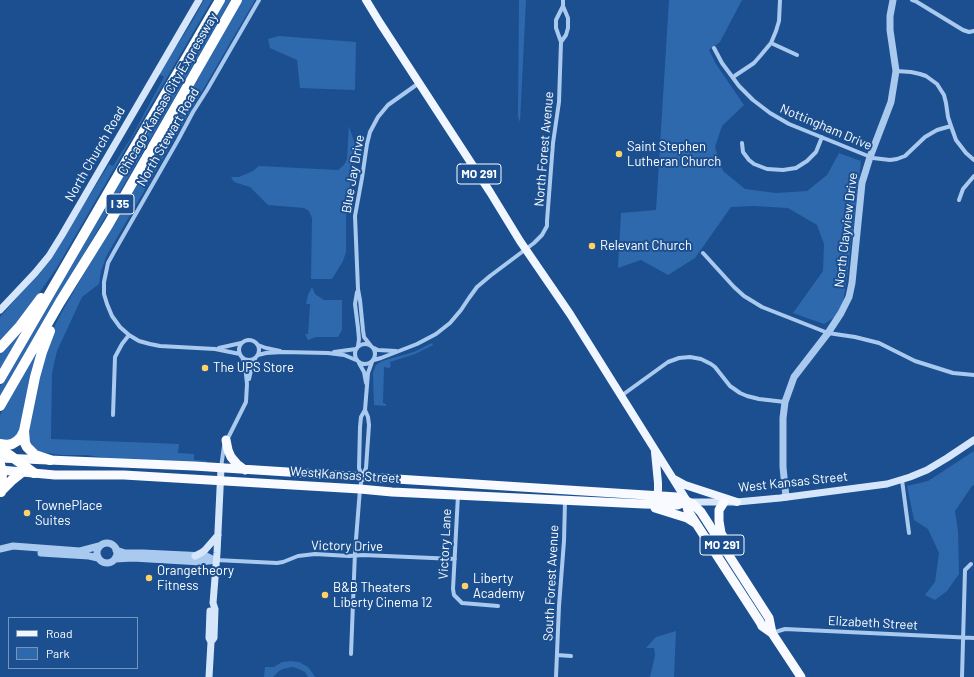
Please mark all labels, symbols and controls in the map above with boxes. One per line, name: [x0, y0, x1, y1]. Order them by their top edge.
street label: Chicago-Kansas City Expressway: [115, 10, 221, 178]
street label: North Stewart Road: [134, 85, 202, 189]
street label: North Forest Avenue: [531, 91, 557, 207]
street label: Nottingham Drive: [778, 101, 874, 153]
street label: North Church Road: [62, 104, 128, 204]
street label: Blue Jay Drive: [338, 134, 368, 214]
place label: Saint Stephen Lutheran Church: [627, 139, 721, 170]
marker: Saint Stephen Lutheran Church: [614, 149, 624, 159]
road number: MO 291: [457, 164, 501, 184]
street label: North Clayview Drive: [831, 172, 861, 288]
road number: I 35: [106, 194, 134, 214]
place label: Relevant Church: [600, 238, 692, 254]
marker: Relevant Church: [587, 241, 597, 251]
place label: The UPS Store: [213, 360, 294, 376]
marker: The UPS Store: [200, 363, 210, 373]
street label: West Kansas Street: [290, 463, 400, 487]
street label: West Kansas Street: [737, 468, 849, 496]
place label: TownePlace Suites: [35, 498, 103, 529]
marker: TownePlace Suites: [22, 508, 32, 518]
street label: Victory Lane: [435, 508, 455, 580]
street label: South Forest Avenue: [540, 525, 562, 641]
road number: MO 291: [700, 535, 744, 555]
street label: Victory Drive: [311, 538, 383, 554]
place label: Orangetheory Fitness: [157, 563, 234, 594]
place label: Liberty Academy: [473, 571, 525, 602]
marker: Orangetheory Fitness: [144, 573, 154, 583]
place label: B&B Theaters Liberty Cinema 12: [333, 580, 432, 611]
marker: Liberty Academy: [460, 581, 470, 591]
marker: B&B Theaters Liberty Cinema 12: [320, 590, 330, 600]
street label: Elizabeth Street: [828, 613, 918, 633]
legend: [8, 617, 138, 669]
text: Road: [46, 626, 73, 640]
text: Park: [46, 646, 70, 660]

